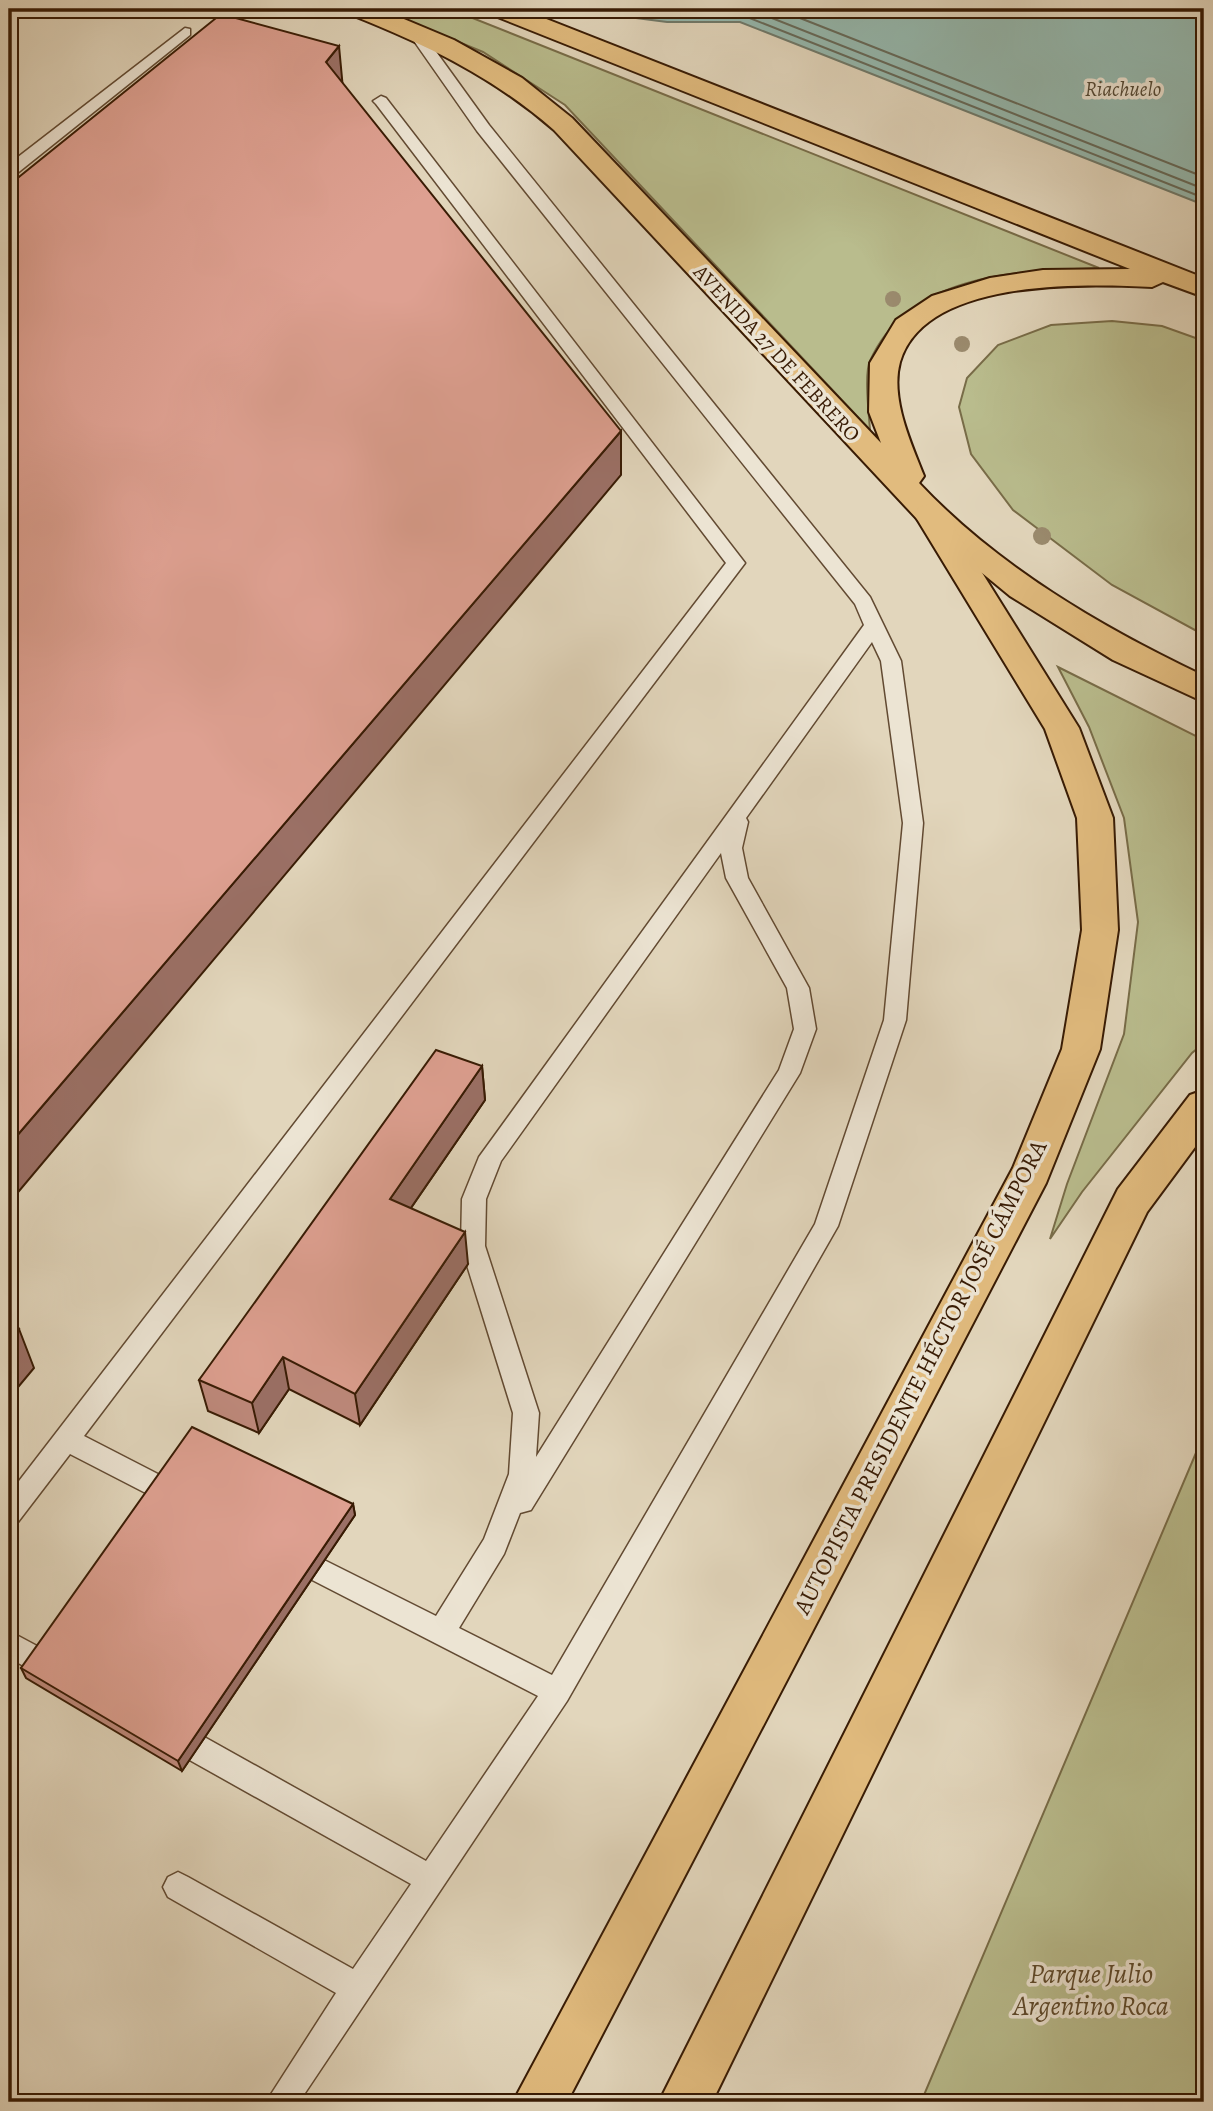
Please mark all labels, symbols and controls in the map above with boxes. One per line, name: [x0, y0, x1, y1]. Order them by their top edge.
water label: Riachuelo: [1085, 75, 1161, 103]
street label: AVENIDA 27 DE FEBRERO: [687, 258, 867, 448]
street label: AUTOPISTA PRESIDENTE HÉCTOR JOSÉ CÁMPORA: [785, 1133, 1055, 1621]
park label: Parque Julio Argentino Roca: [1011, 1955, 1169, 2025]

